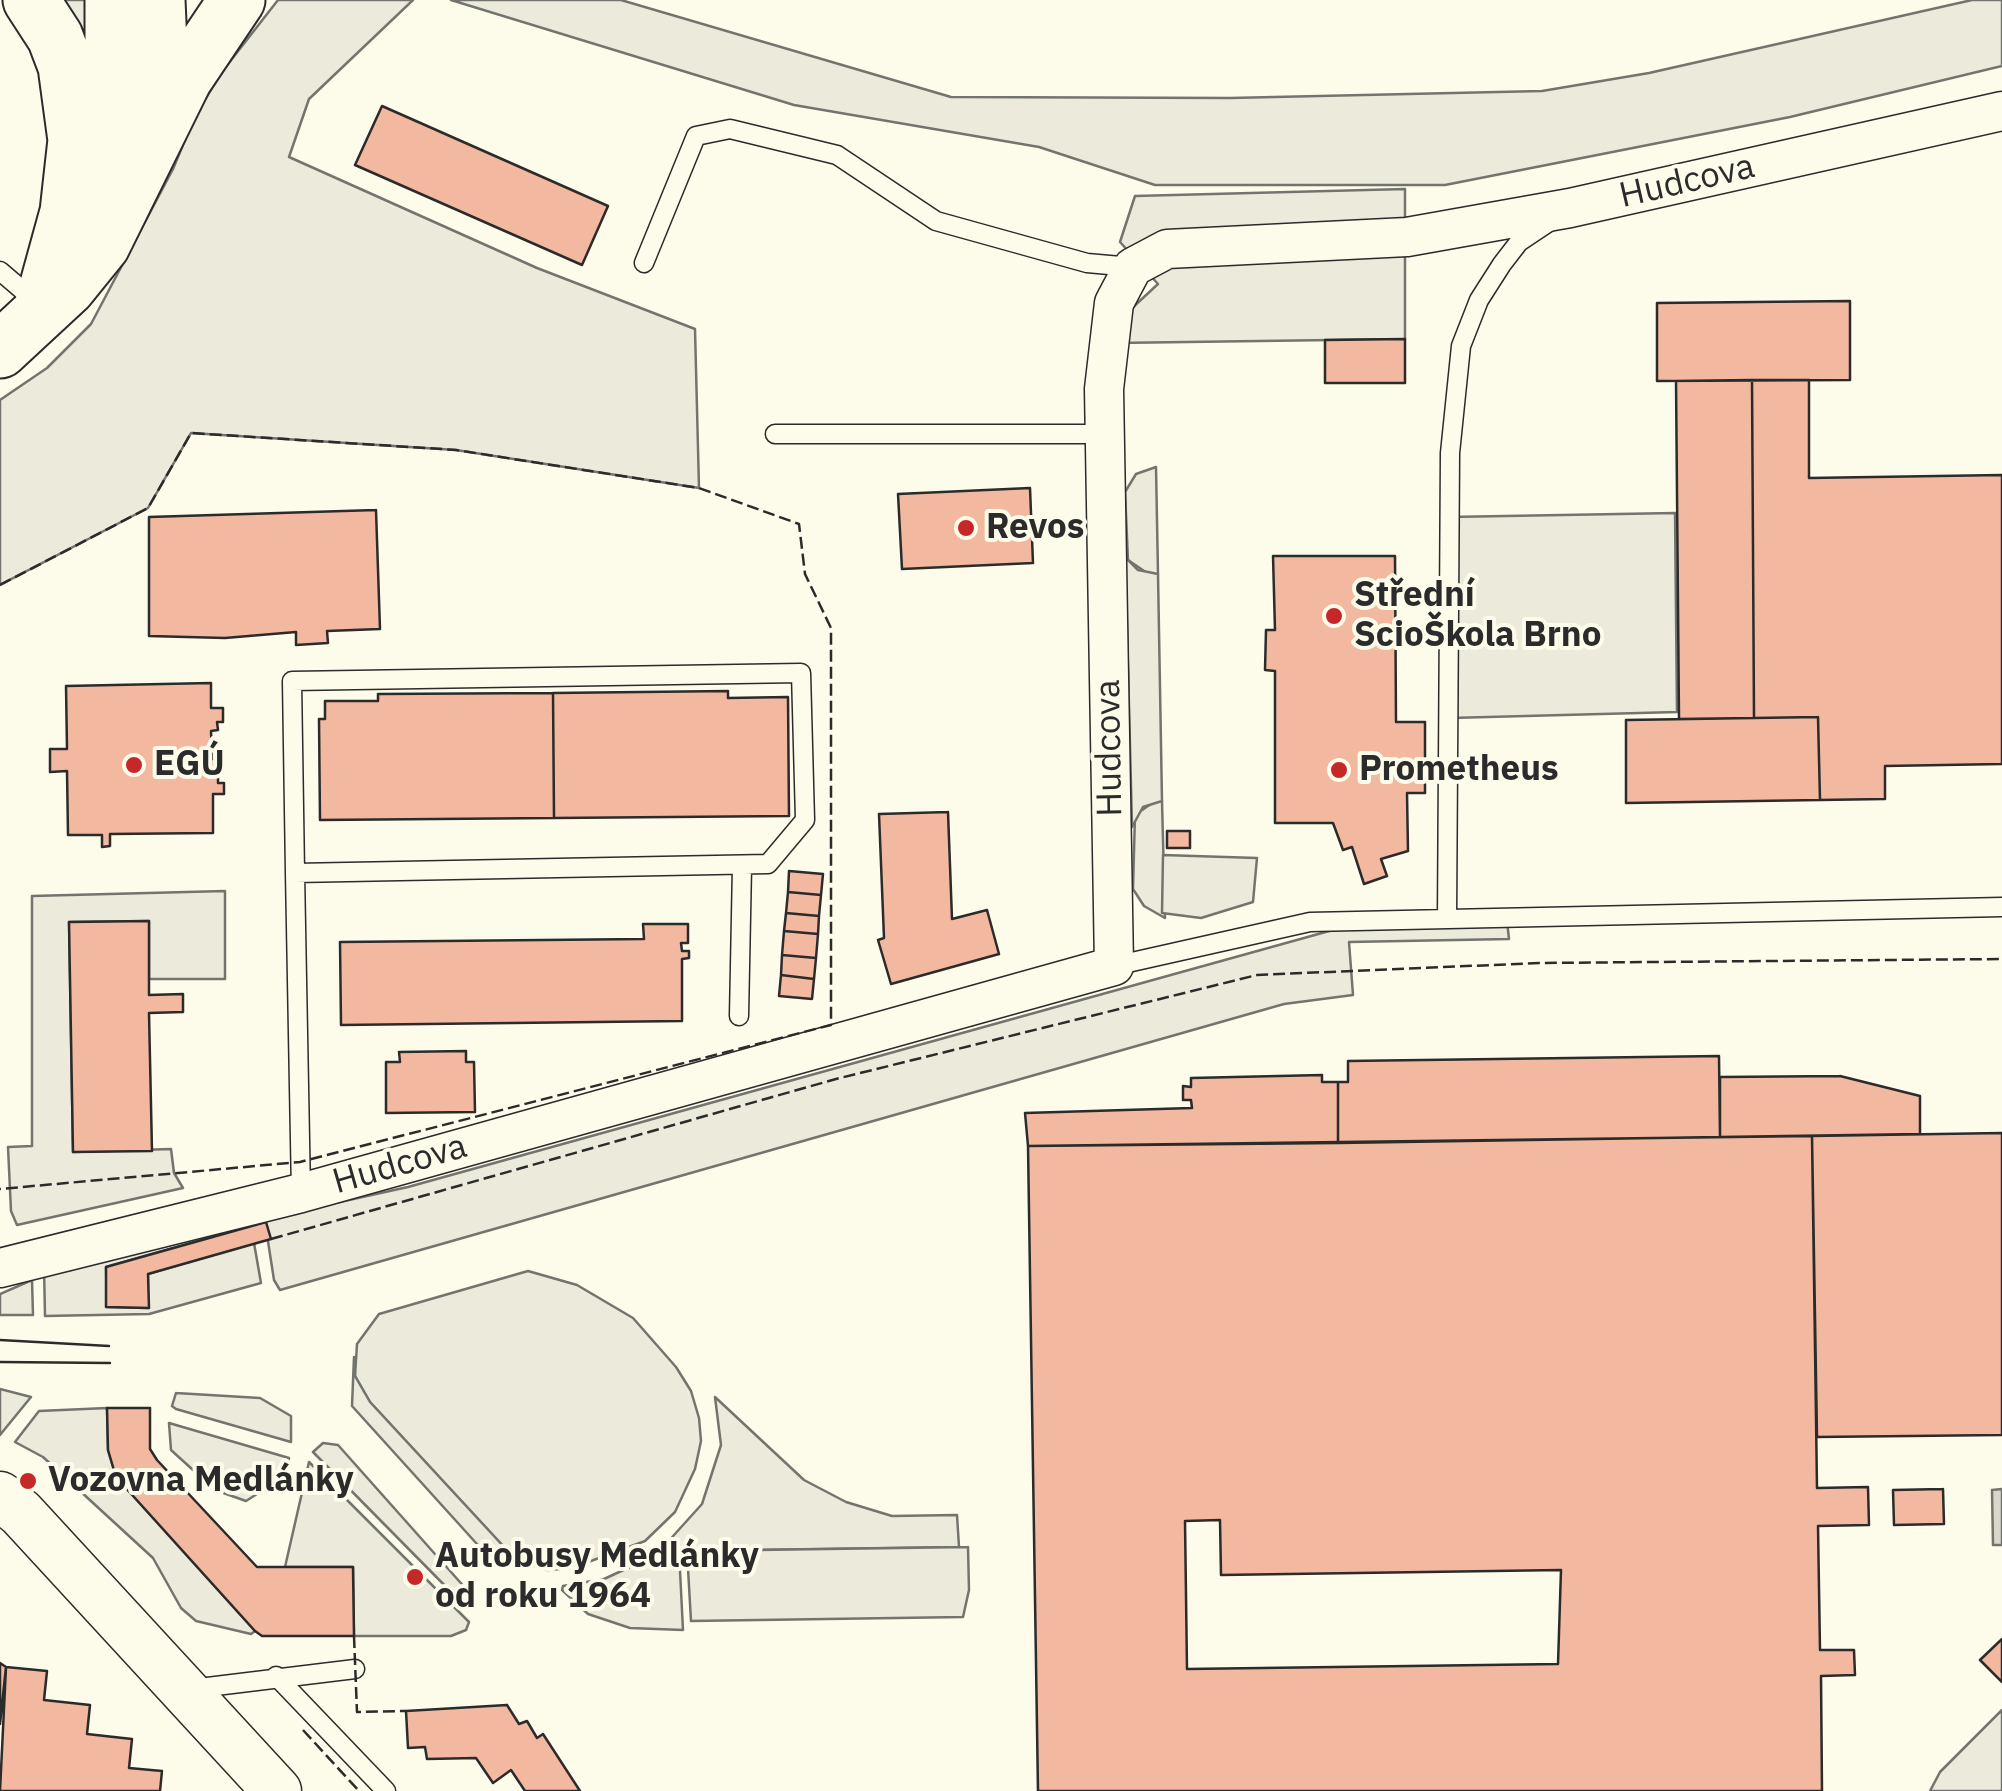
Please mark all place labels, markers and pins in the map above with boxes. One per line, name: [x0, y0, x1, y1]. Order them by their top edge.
place label: Revos: [986, 507, 1084, 549]
marker: Revos: [955, 517, 977, 539]
place label: Střední ScioŠkola Brno: [1354, 575, 1601, 657]
marker: Střední ScioŠkola Brno: [1323, 605, 1345, 627]
place label: EGÚ: [154, 744, 225, 786]
place label: Prometheus: [1359, 749, 1559, 791]
marker: EGÚ: [123, 754, 145, 776]
marker: Prometheus: [1328, 759, 1350, 781]
place label: Vozovna Medlánky: [48, 1460, 354, 1502]
marker: Vozovna Medlánky: [17, 1470, 39, 1492]
place label: Autobusy Medlánky od roku 1964: [435, 1536, 759, 1618]
marker: Autobusy Medlánky od roku 1964: [404, 1566, 426, 1588]

